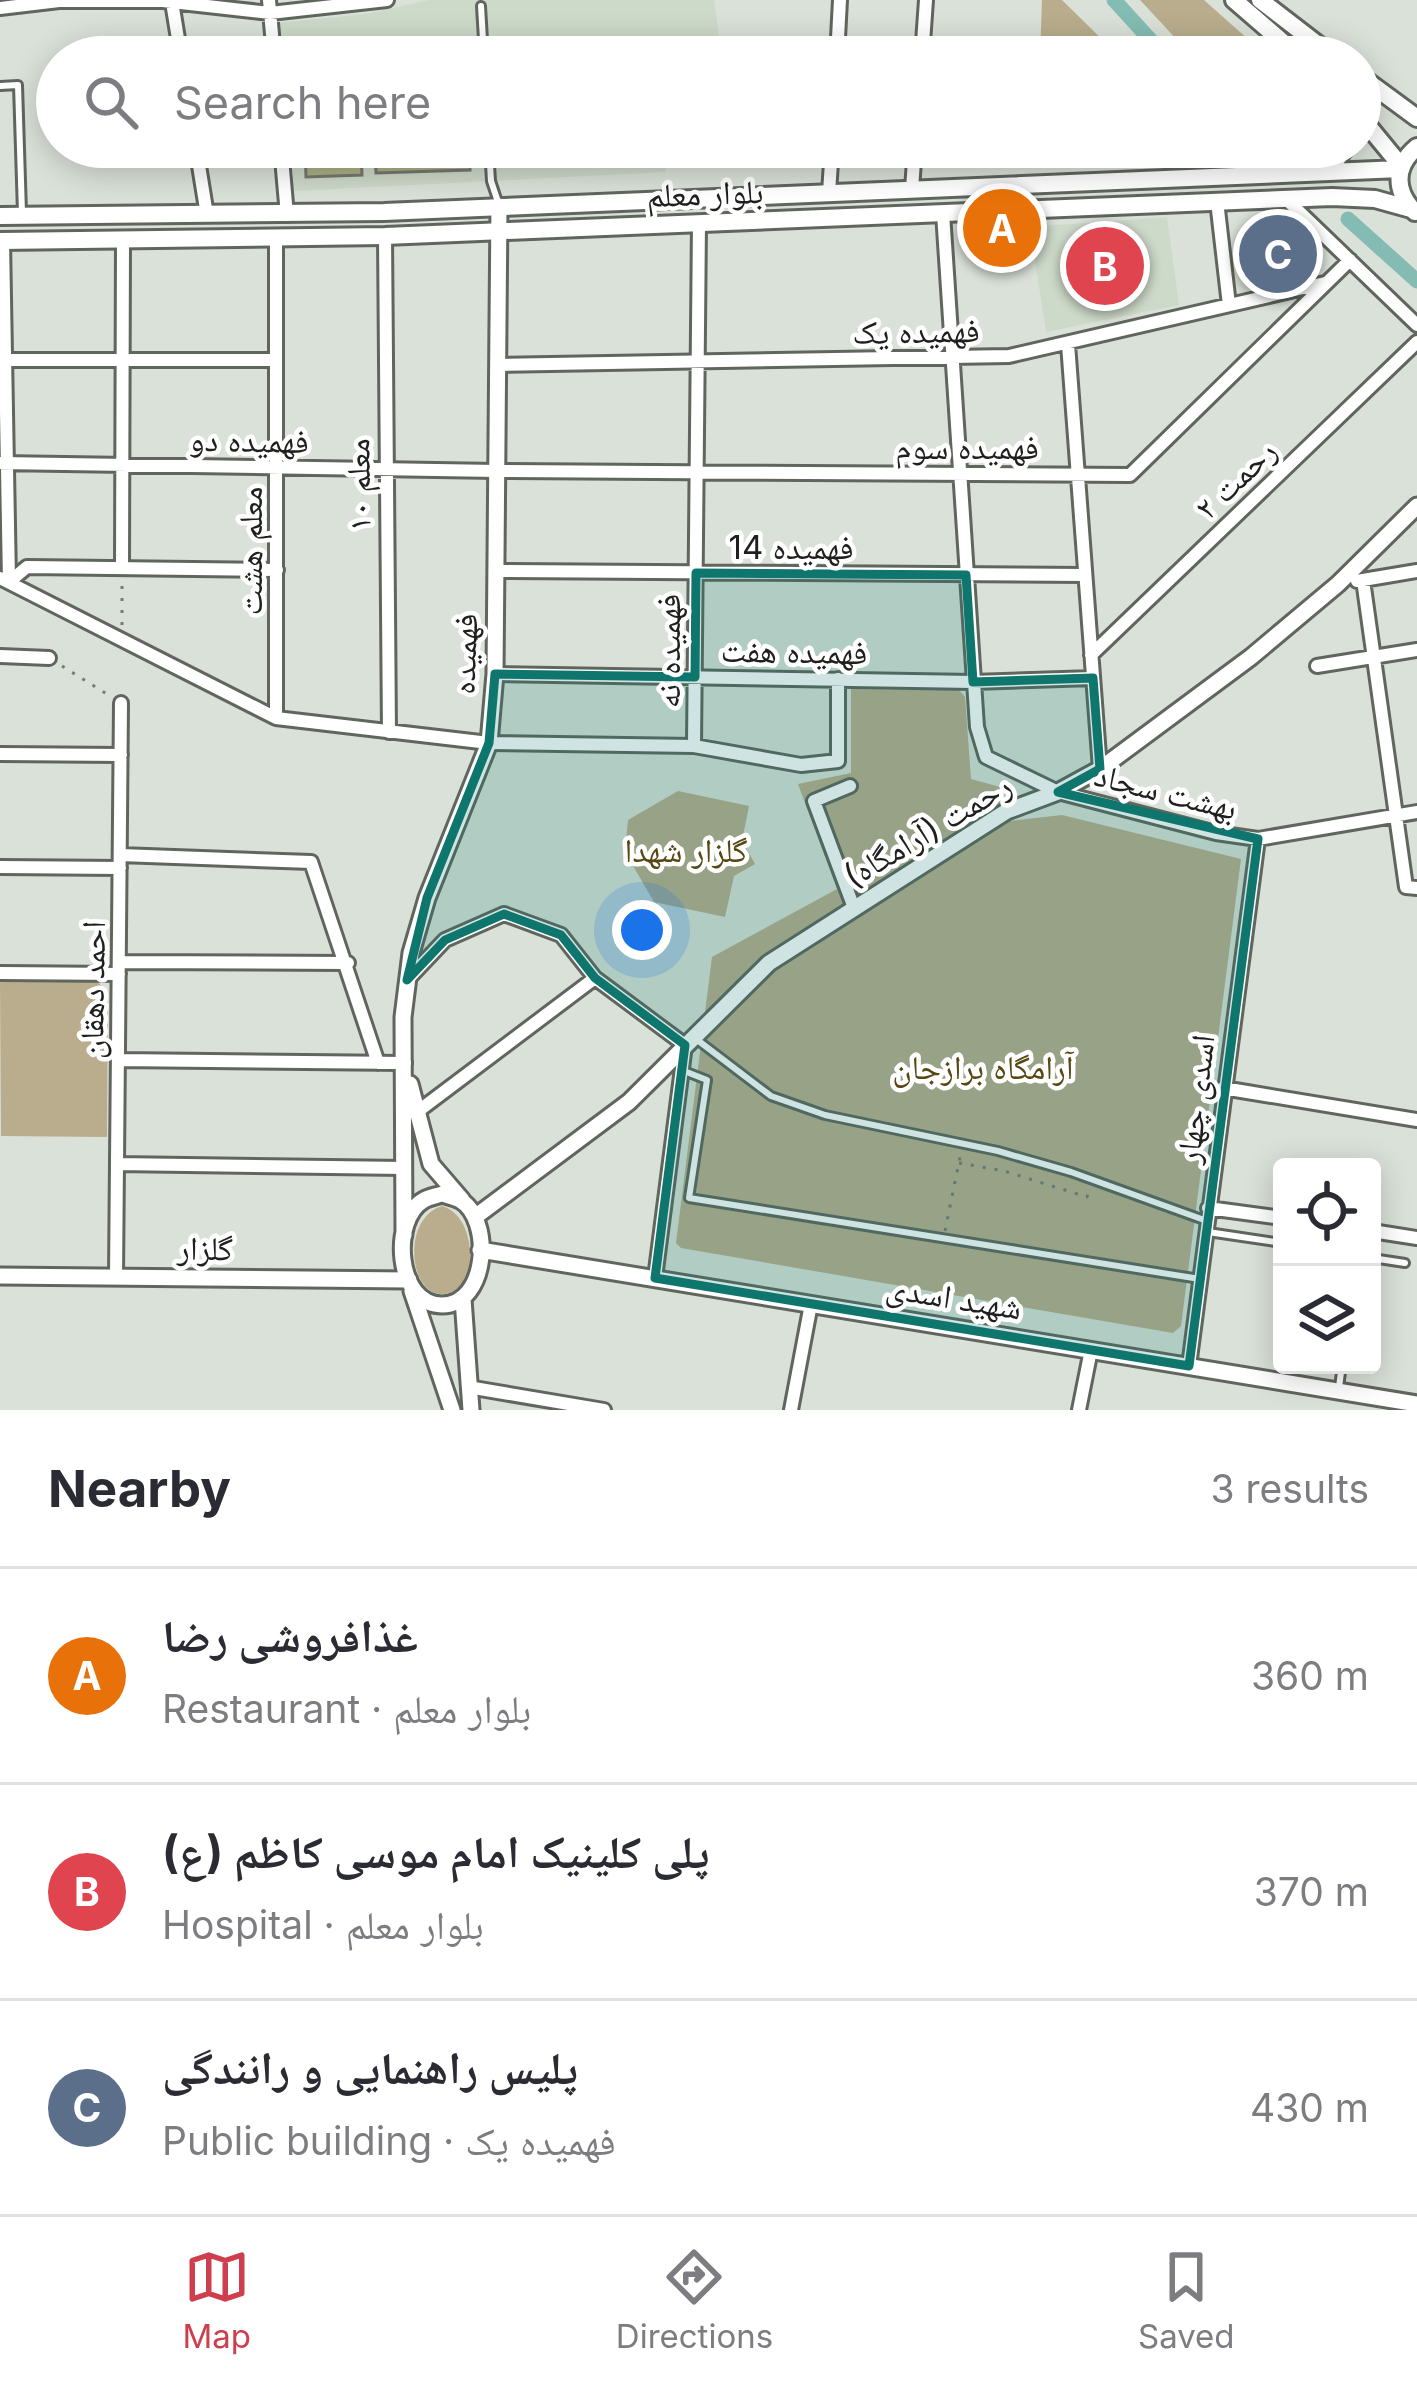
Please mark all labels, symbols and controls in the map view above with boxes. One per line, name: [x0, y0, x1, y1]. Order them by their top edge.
search box: [36, 36, 1381, 168]
icon: search: [78, 69, 144, 135]
text: Search here: [174, 75, 431, 130]
street label: بلوار معلم: [646, 171, 764, 218]
pin: A: [963, 183, 1041, 273]
pin: C: [1239, 209, 1317, 299]
pin: B: [1066, 221, 1144, 311]
street label: فهمیده یک: [852, 310, 980, 352]
street label: فهمیده دو: [189, 419, 309, 461]
street label: فهمیده سوم: [895, 427, 1039, 469]
street label: رحمت ۲: [1186, 430, 1284, 528]
street label: معلم ۱۰: [337, 438, 382, 532]
street label: معلم هشت: [230, 486, 273, 616]
street label: فهمیده 14: [728, 527, 854, 567]
street label: فهمیده نه: [648, 594, 688, 708]
street label: فهمیده: [443, 613, 485, 695]
street label: فهمیده هفت: [720, 630, 868, 672]
street label: بهشت سجاد: [1091, 754, 1241, 828]
street label: رحمت (آرامگاه): [836, 764, 1018, 896]
park label: گلزار شهدا: [625, 830, 748, 870]
your location: [612, 900, 672, 960]
street label: احمد دهقان: [71, 921, 114, 1059]
street label: اسدی چهار: [1167, 1032, 1224, 1167]
park label: آرامگاه برازجان: [892, 1047, 1075, 1088]
map controls: [1273, 1158, 1381, 1374]
button: locate: [1273, 1158, 1381, 1266]
street label: گلزار: [176, 1227, 233, 1268]
button: layers: [1273, 1266, 1381, 1374]
street label: شهید اسدی: [883, 1267, 1025, 1328]
text: Nearby: [48, 1458, 231, 1519]
text: 3 results: [1211, 1465, 1369, 1512]
text: غذافروشی رضا: [162, 1608, 418, 1663]
text: A: [72, 1652, 102, 1699]
text: 360 m: [1251, 1652, 1369, 1699]
text: Restaurant · بلوار معلم: [162, 1685, 531, 1732]
text: پلی کلینیک امام موسی کاظم (ع): [162, 1824, 709, 1879]
text: B: [74, 1868, 100, 1915]
text: 370 m: [1254, 1868, 1369, 1915]
text: Hospital · بلوار معلم: [162, 1901, 484, 1948]
text: پلیس راهنمایی و رانندگی: [162, 2040, 578, 2095]
text: C: [73, 2084, 101, 2131]
text: 430 m: [1250, 2084, 1369, 2131]
text: Public building · فهمیده یک: [162, 2117, 616, 2164]
tab: Map: [182, 2244, 251, 2356]
tab: Directions: [616, 2244, 773, 2356]
tab: Saved: [1138, 2244, 1235, 2356]

